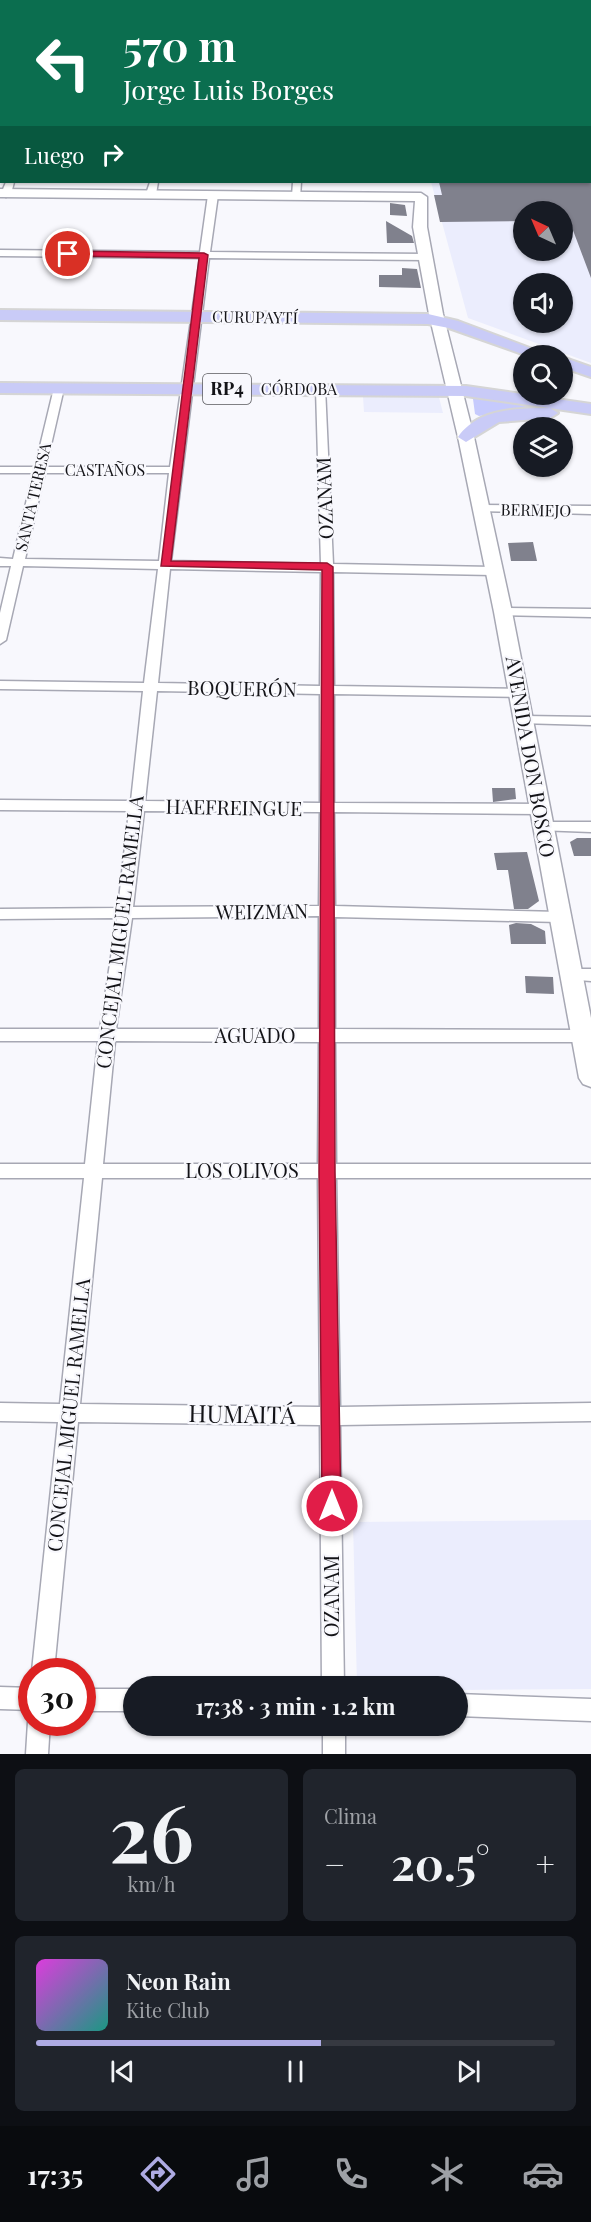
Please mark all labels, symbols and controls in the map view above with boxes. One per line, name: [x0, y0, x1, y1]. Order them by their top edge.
text: 570 m: [123, 17, 236, 73]
icon: left: [24, 24, 102, 102]
text: Jorge Luis Borges: [123, 71, 334, 107]
icon: right: [96, 138, 129, 171]
text: Luego: [24, 140, 84, 170]
north arrow: [513, 201, 573, 261]
map controls: [513, 201, 573, 477]
pin: [42, 228, 93, 279]
icon: arrive: [51, 237, 84, 270]
button: sound: [513, 273, 573, 333]
street label: CURUPAYTÍ: [212, 305, 299, 328]
button: search: [513, 345, 573, 405]
road number: RP4: [203, 374, 251, 404]
street label: CÓRDOBA: [261, 378, 338, 399]
button: layers: [513, 417, 573, 477]
street label: SANTA TERESA: [10, 440, 55, 553]
street label: OZANAM: [309, 456, 338, 540]
street label: CASTAÑOS: [65, 459, 145, 480]
street label: BERMEJO: [501, 498, 572, 521]
street label: AVENIDA DON BOSCO: [500, 653, 562, 859]
street label: BOQUERÓN: [187, 673, 297, 702]
street label: HAEFREINGUE: [165, 792, 303, 821]
street label: CONCEJAL MIGUEL RAMELLA: [88, 793, 149, 1070]
street label: WEIZMAN: [214, 896, 309, 925]
street label: AGUADO: [213, 1021, 296, 1048]
street label: LOS OLIVOS: [185, 1156, 299, 1183]
street label: CONCEJAL MIGUEL RAMELLA: [40, 1276, 95, 1553]
street label: HUMAITÁ: [188, 1396, 297, 1430]
position arrow: [300, 1474, 364, 1538]
street label: OZANAM: [317, 1555, 344, 1637]
speed limit sign: 30: [18, 1658, 96, 1736]
text: 17:38 · 3 min · 1.2 km: [196, 1691, 395, 1721]
text: 26: [109, 1779, 194, 1883]
text: Clima: [324, 1802, 377, 1829]
text: 20.5°: [391, 1832, 490, 1892]
text: −: [324, 1841, 345, 1885]
text: +: [536, 1841, 555, 1885]
text: km/h: [128, 1870, 175, 1897]
text: Neon Rain: [126, 1966, 231, 1996]
text: Kite Club: [126, 1996, 210, 2023]
icon: previous: [106, 2055, 139, 2088]
icon: pause: [279, 2055, 312, 2088]
icon: next: [452, 2055, 485, 2088]
icon: directions: [137, 2153, 179, 2195]
icon: music: [233, 2153, 275, 2195]
icon: phone: [330, 2153, 372, 2195]
icon: climate: [426, 2153, 468, 2195]
icon: car: [522, 2153, 564, 2195]
text: 17:35: [27, 2156, 83, 2192]

